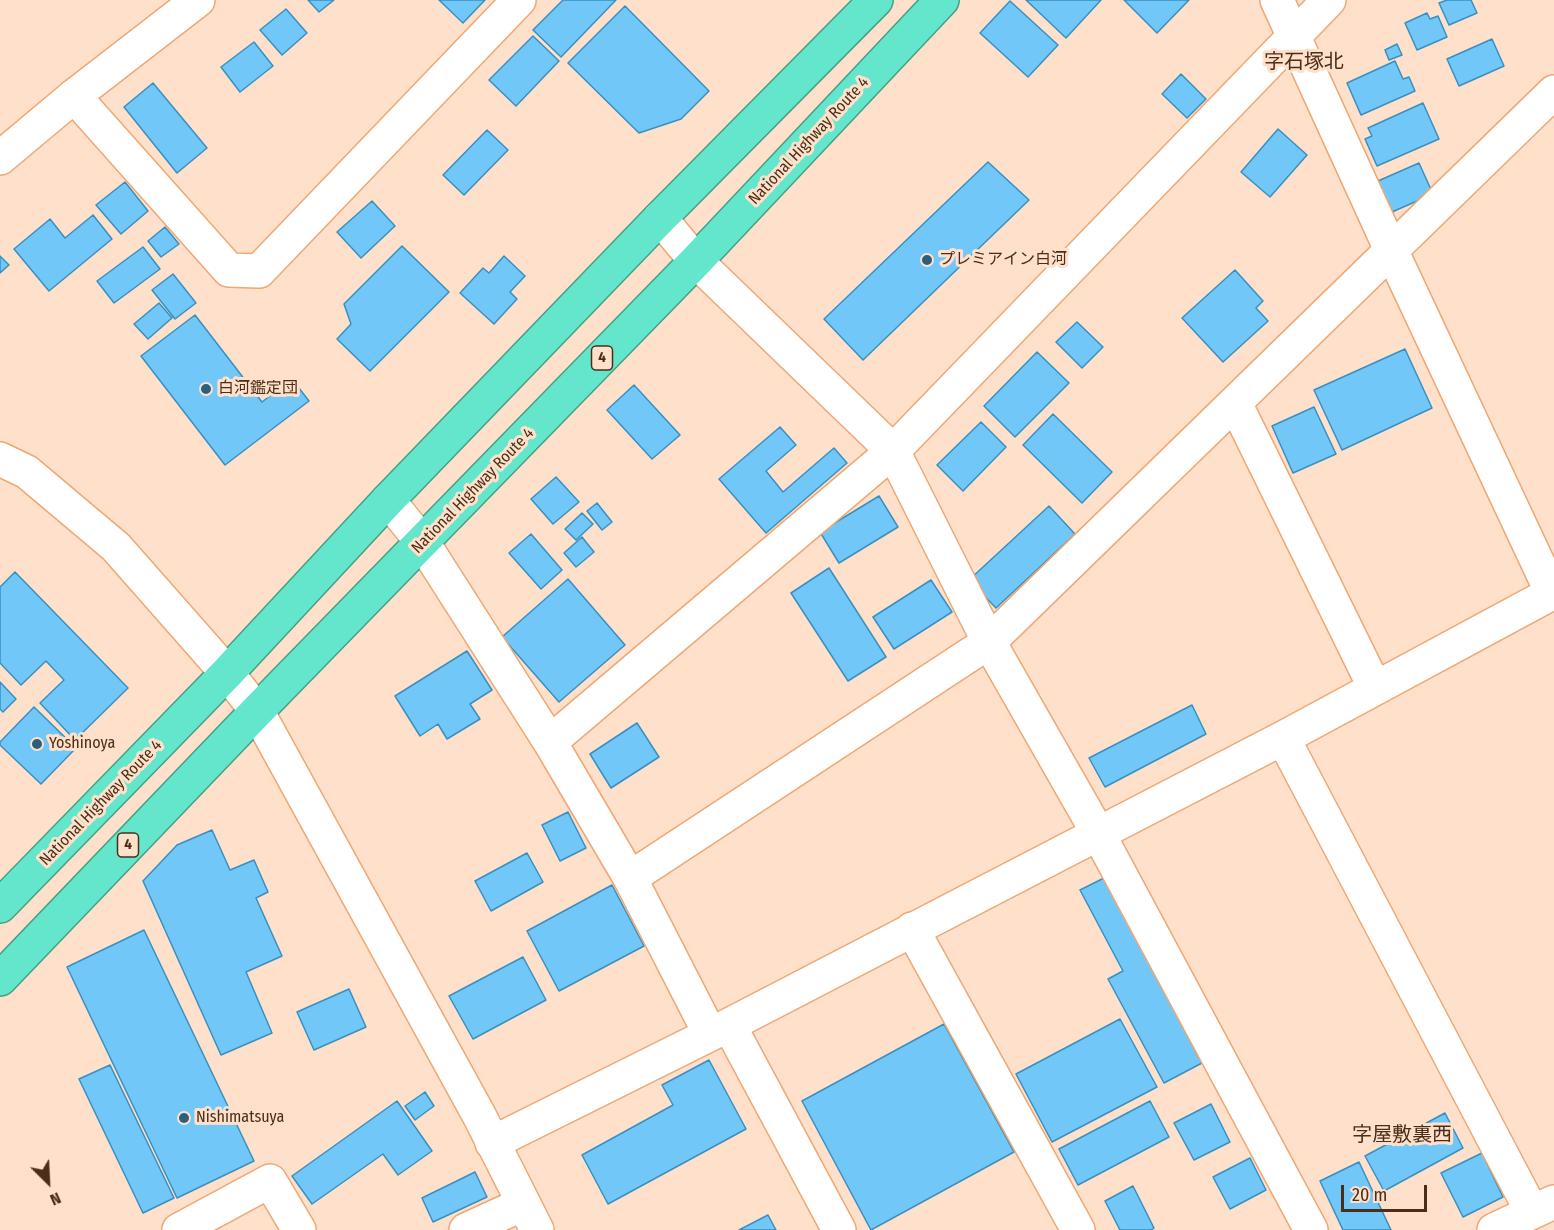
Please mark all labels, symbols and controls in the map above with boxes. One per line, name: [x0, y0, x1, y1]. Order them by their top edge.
district label: 字石塚北: [1264, 50, 1344, 74]
street label: National Highway Route 4: [745, 73, 873, 209]
place label: プレミアイン白河: [939, 250, 1067, 270]
marker: プレミアイン白河: [920, 253, 934, 267]
road number: 4: [592, 346, 612, 370]
place label: 白河鑑定団: [218, 379, 298, 399]
marker: 白河鑑定団: [199, 382, 213, 396]
street label: National Highway Route 4: [408, 424, 538, 558]
place label: Yoshinoya: [49, 734, 115, 754]
street label: National Highway Route 4: [36, 736, 166, 870]
marker: Yoshinoya: [30, 737, 44, 751]
road number: 4: [118, 833, 138, 857]
place label: Nishimatsuya: [196, 1108, 284, 1128]
marker: Nishimatsuya: [177, 1111, 191, 1125]
district label: 字屋敷裏西: [1352, 1123, 1452, 1147]
north arrow: [18, 1152, 78, 1212]
scale bar: [1344, 1173, 1430, 1211]
text: 20 m: [1352, 1184, 1387, 1206]
text: N: [47, 1188, 64, 1210]

